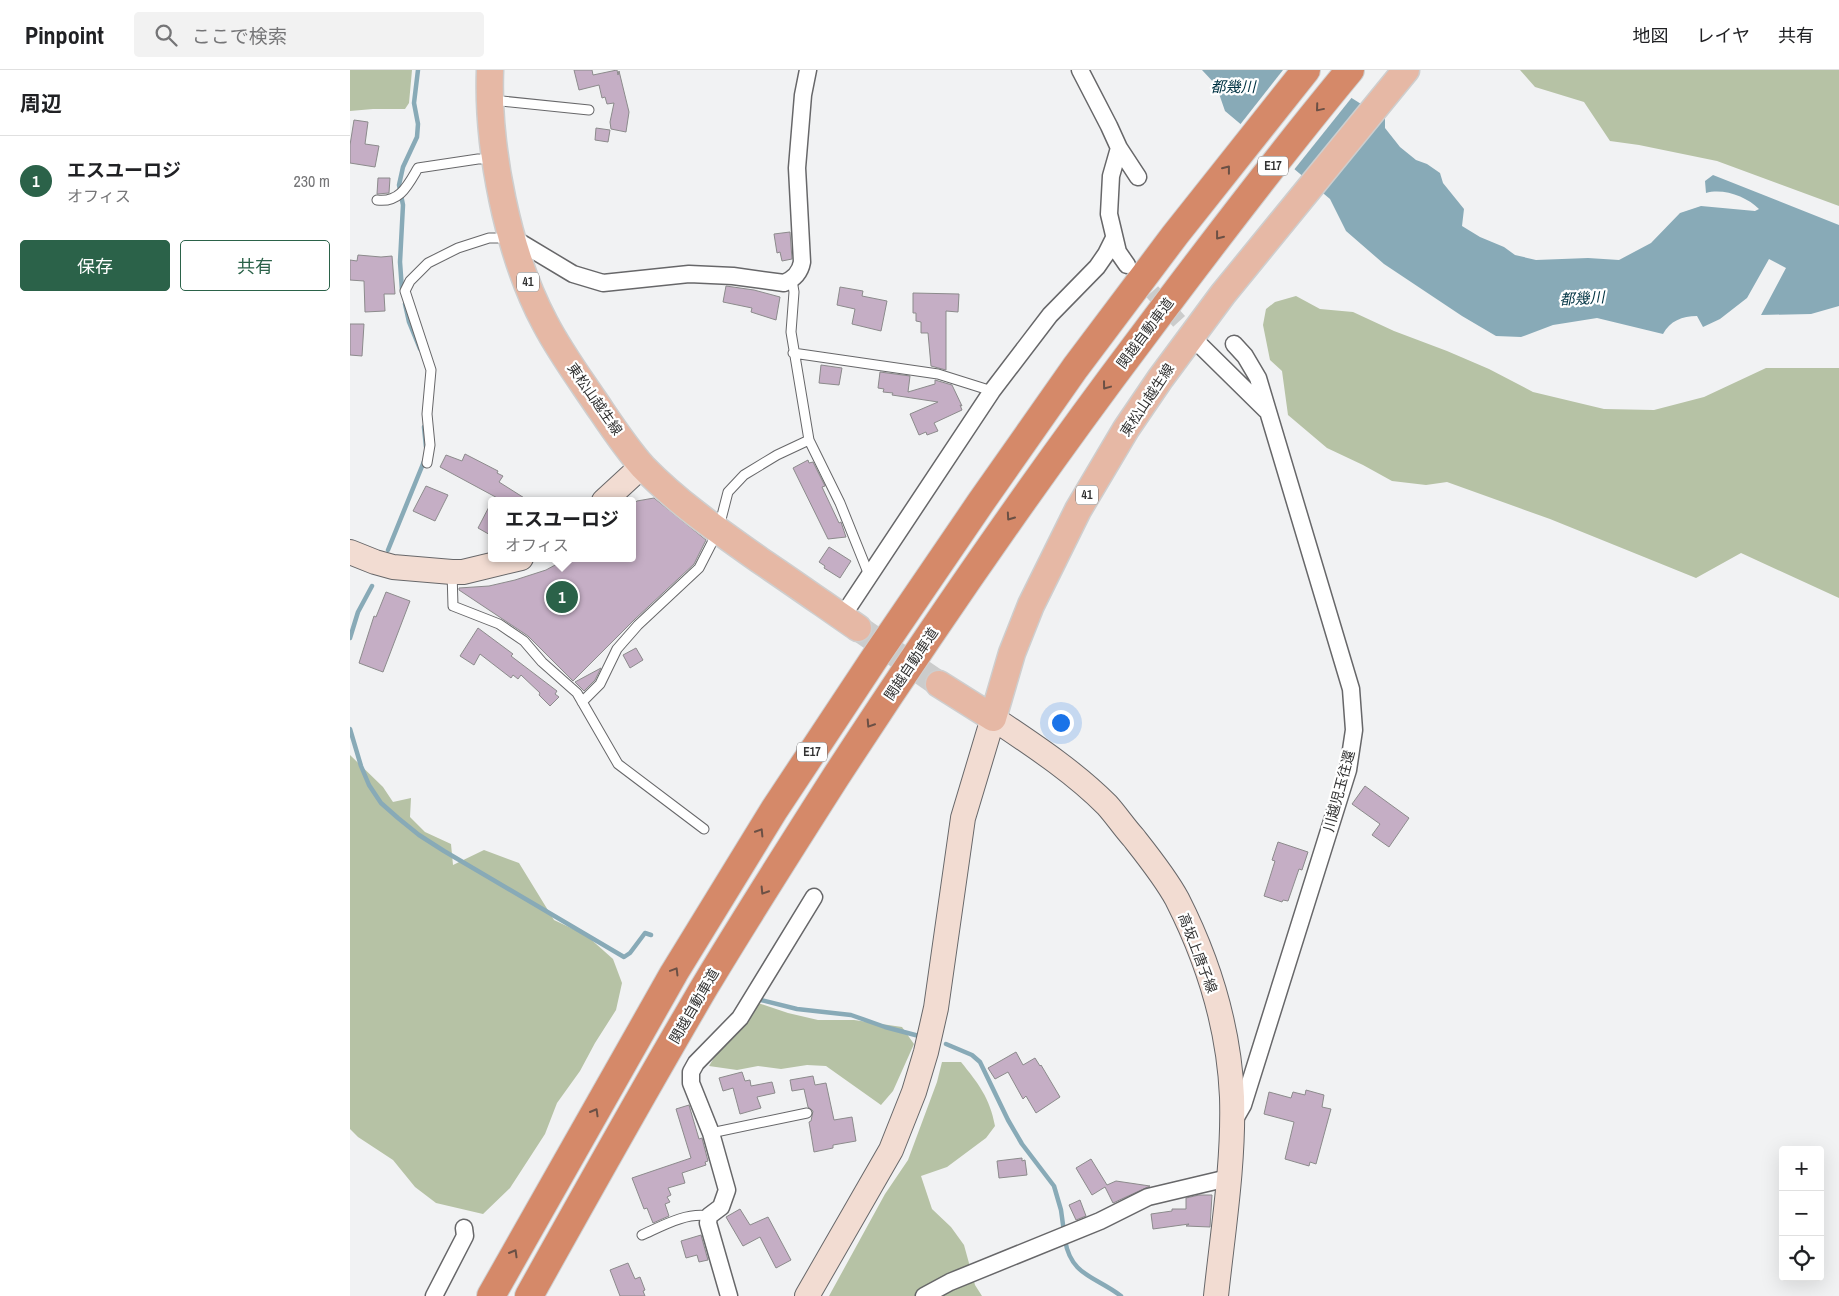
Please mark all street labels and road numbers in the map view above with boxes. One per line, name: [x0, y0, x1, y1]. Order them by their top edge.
road number: E17: [1258, 156, 1288, 175]
road number: 41: [517, 272, 539, 292]
street label: 関越自動車道: [1113, 294, 1177, 372]
street label: 東松山越生線: [564, 359, 626, 439]
street label: 東松山越生線: [1116, 360, 1178, 440]
road number: 41: [1076, 486, 1098, 504]
street label: 関越自動車道: [880, 624, 942, 704]
road number: E17: [797, 742, 827, 762]
street label: 川越児玉往還: [1319, 748, 1359, 834]
street label: 高坂上唐子線: [1175, 911, 1221, 995]
street label: 関越自動車道: [665, 965, 723, 1047]

